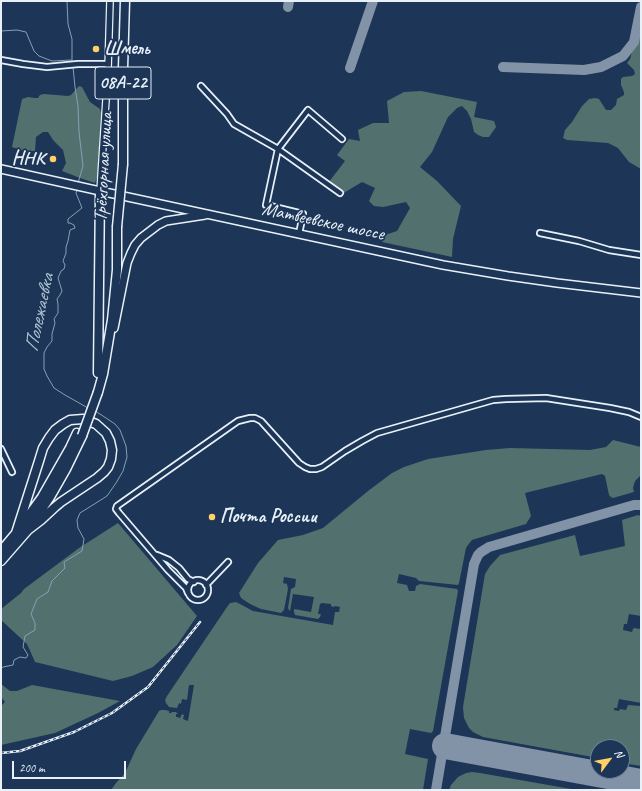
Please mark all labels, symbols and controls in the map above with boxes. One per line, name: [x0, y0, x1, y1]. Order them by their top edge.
place label: Шмель: [104, 38, 150, 60]
marker: Шмель: [91, 44, 101, 54]
road number: 08А-22: [95, 67, 151, 99]
street label: Трёхгорная улица: [90, 112, 118, 222]
place label: ННК: [12, 148, 45, 170]
marker: ННК: [48, 154, 58, 164]
street label: Матвеевское шоссе: [260, 198, 386, 246]
water label: Полежаевка: [20, 272, 60, 354]
place label: Почта России: [220, 506, 317, 528]
marker: Почта России: [207, 512, 217, 522]
north arrow: [590, 739, 630, 779]
text: N: [612, 747, 627, 760]
scale bar: [14, 753, 128, 779]
text: 200 m: [19, 760, 45, 776]

